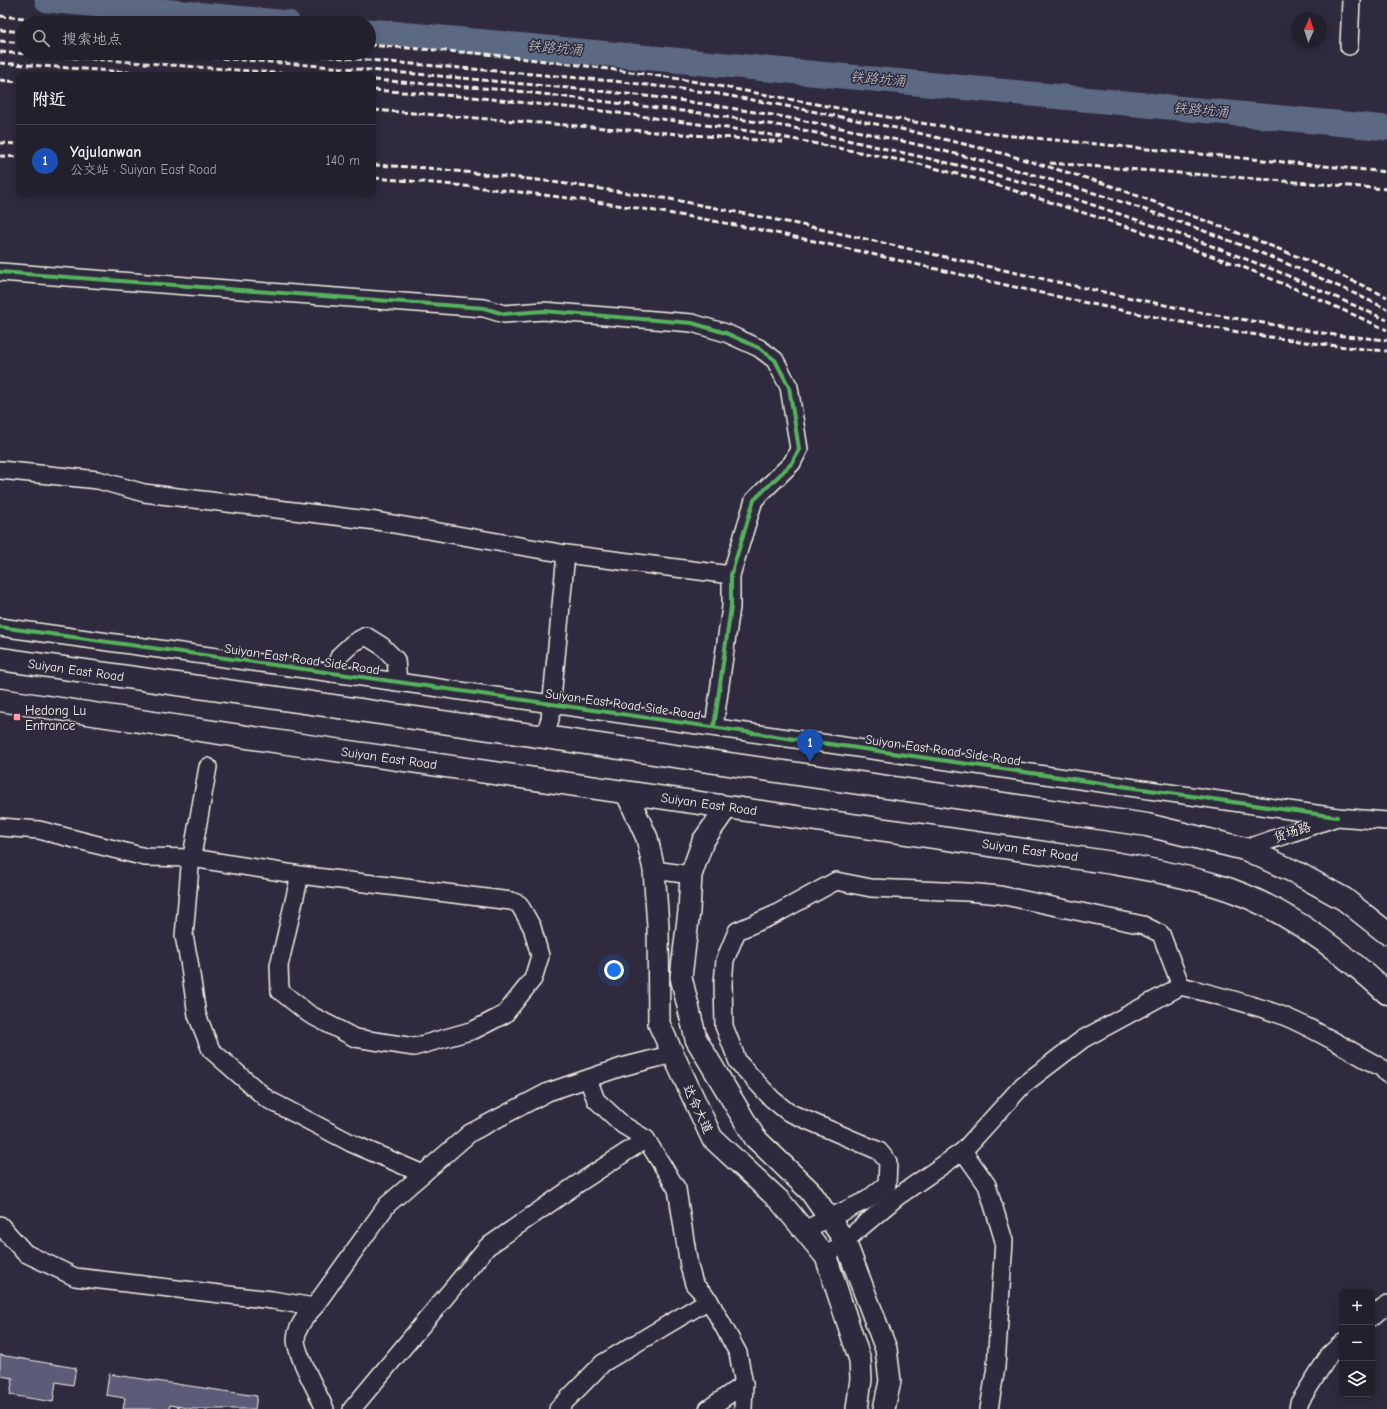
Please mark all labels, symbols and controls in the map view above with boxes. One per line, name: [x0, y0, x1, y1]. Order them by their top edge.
north arrow: [1291, 12, 1327, 48]
search box: [16, 16, 376, 60]
icon: search: [30, 27, 52, 49]
text: 搜索地点: [62, 30, 122, 48]
water label: 铁路坑涌: [526, 37, 585, 59]
water label: 铁路坑涌: [849, 68, 908, 90]
text: 附近: [32, 90, 66, 109]
water label: 铁路坑涌: [1172, 99, 1231, 121]
text: Yajulanwan: [70, 143, 142, 161]
text: 1: [42, 153, 48, 168]
text: 140 m: [326, 153, 360, 168]
text: 公交站 · Suiyan East Road: [70, 162, 217, 177]
street label: Suiyan East Road Side Road: [223, 641, 381, 677]
street label: Suiyan East Road: [27, 656, 125, 684]
street label: Suiyan East Road Side Road: [544, 686, 702, 722]
place label: Hedong Lu Entrance: [25, 703, 86, 733]
marker: Hedong Lu Entrance: [12, 712, 22, 722]
pin: 1: [797, 729, 823, 762]
street label: Suiyan East Road Side Road: [864, 732, 1022, 768]
street label: Suiyan East Road: [340, 744, 438, 772]
street label: Suiyan East Road: [660, 790, 758, 818]
street label: 货场路: [1271, 819, 1313, 845]
street label: Suiyan East Road: [981, 836, 1079, 864]
your location: [604, 960, 624, 980]
street label: 达令大道: [680, 1082, 716, 1136]
map controls: [1339, 1289, 1375, 1397]
button: +: [1339, 1289, 1375, 1325]
button: −: [1339, 1325, 1375, 1361]
button: layers: [1339, 1361, 1375, 1397]

